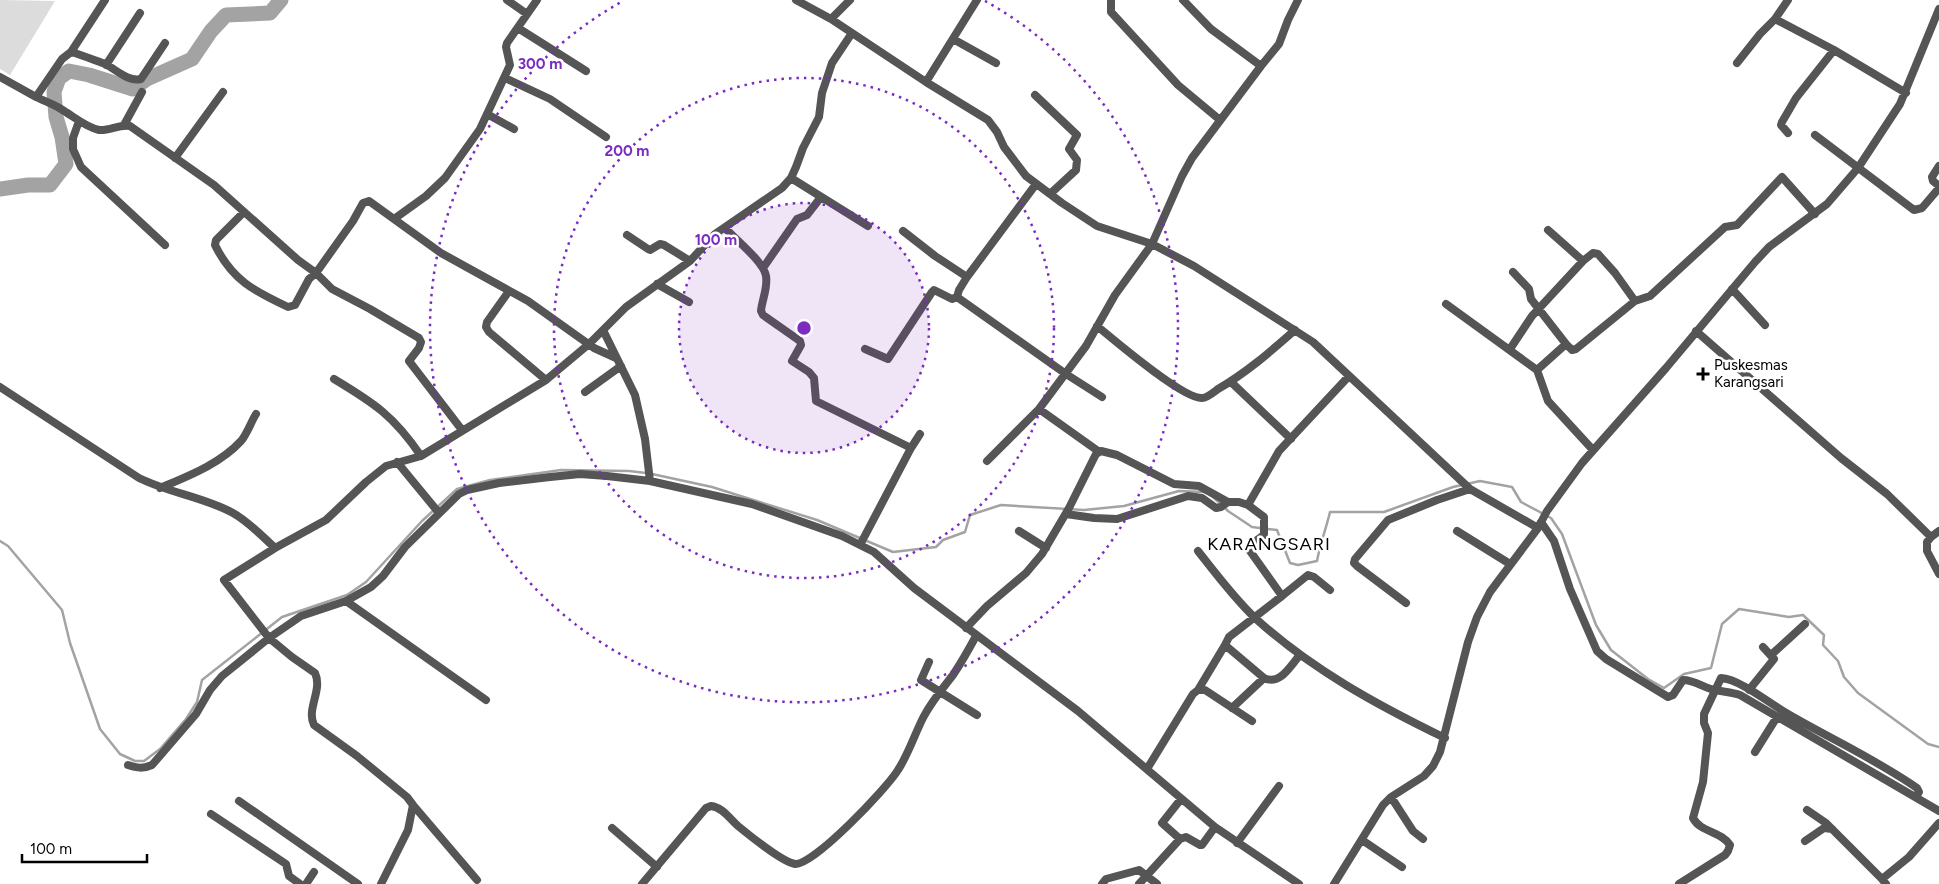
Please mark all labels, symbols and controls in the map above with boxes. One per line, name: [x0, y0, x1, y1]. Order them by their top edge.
text: 300 m: [518, 55, 562, 73]
text: 200 m: [605, 142, 649, 160]
text: 100 m: [695, 231, 737, 249]
centre of rings: [795, 319, 813, 337]
place label: Puskesmas Karangsari: [1714, 356, 1788, 391]
marker: Puskesmas Karangsari: [1696, 367, 1710, 381]
district label: KARANGSARI: [1207, 533, 1331, 555]
scale bar: [22, 832, 148, 864]
text: 100 m: [30, 840, 72, 858]

